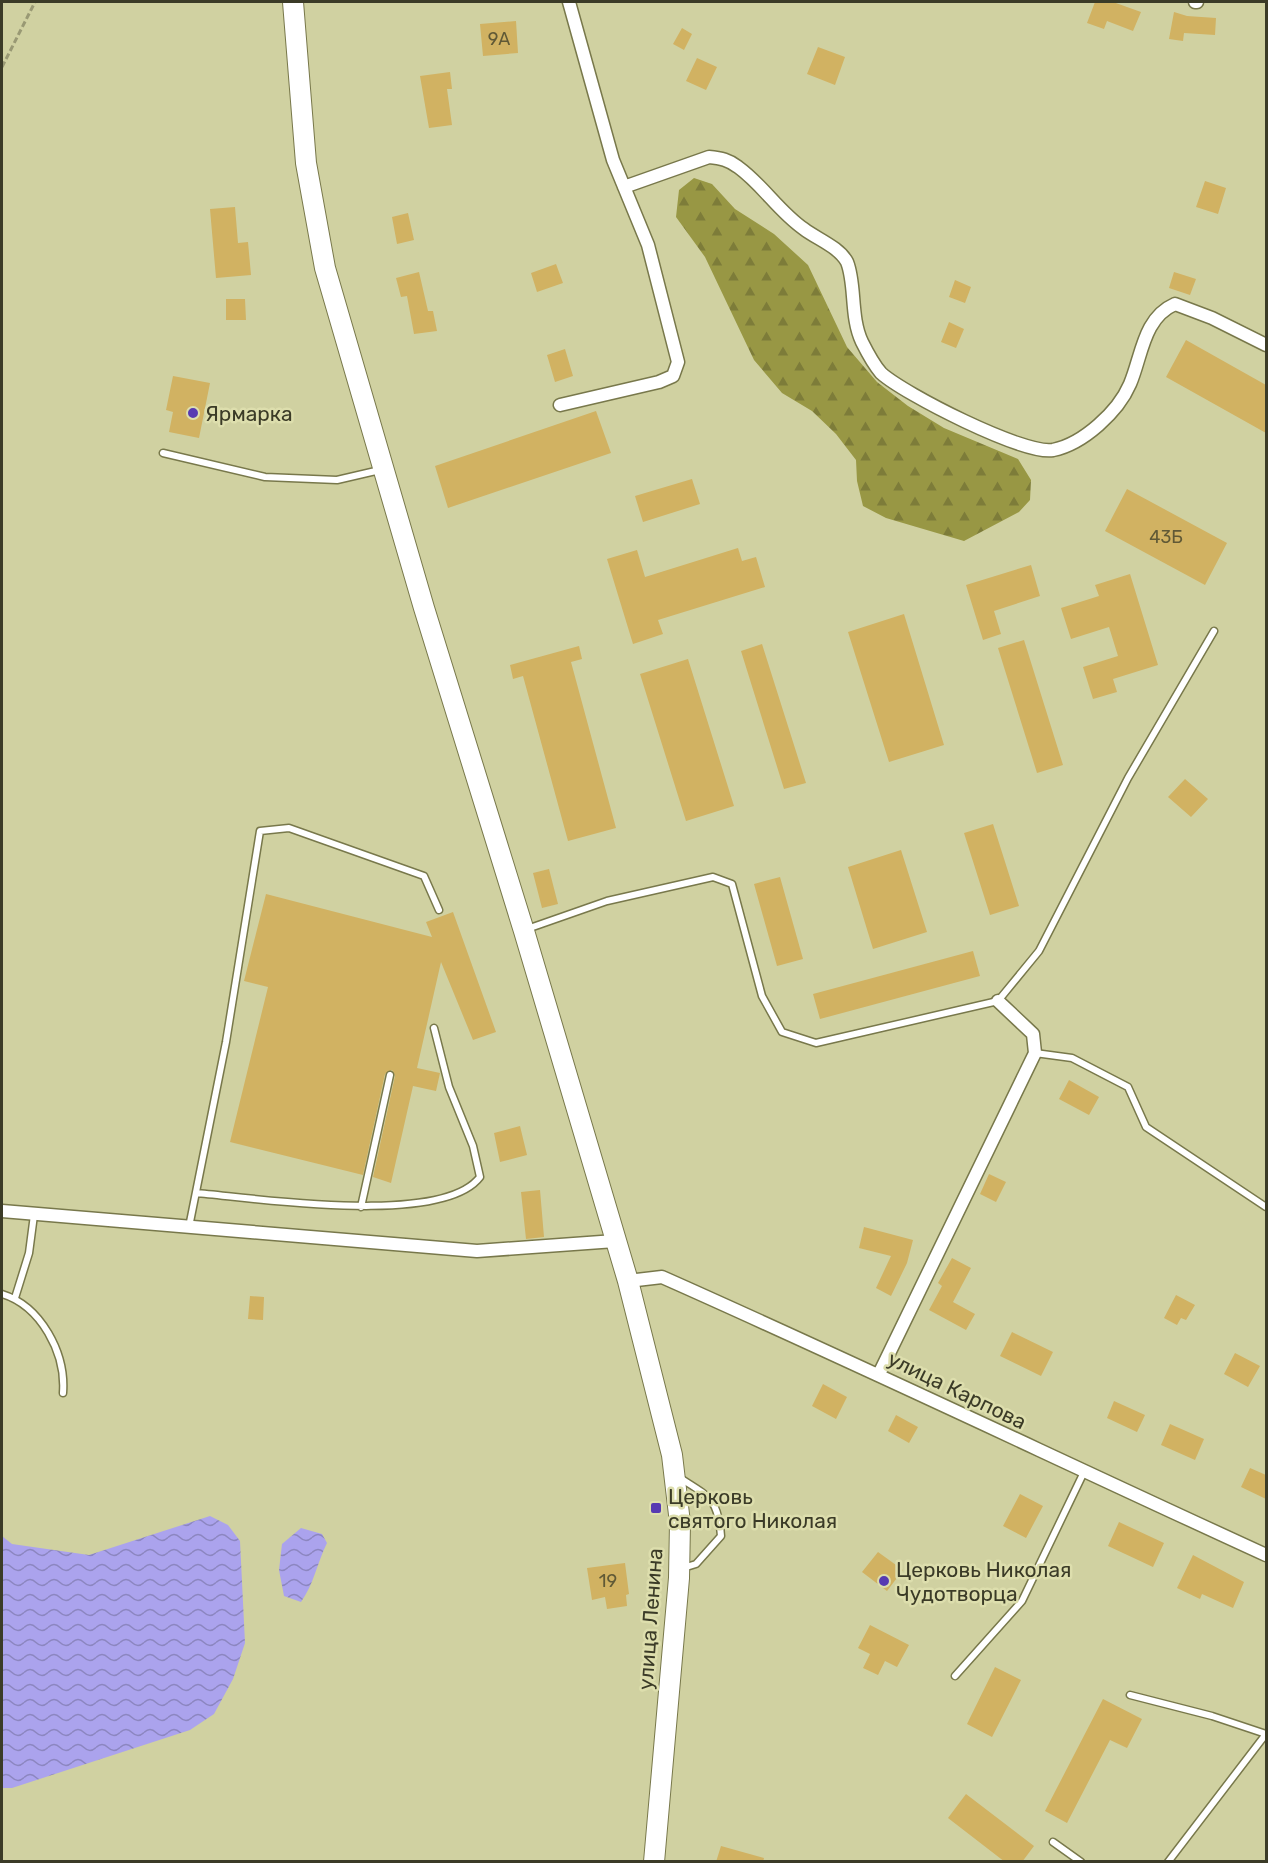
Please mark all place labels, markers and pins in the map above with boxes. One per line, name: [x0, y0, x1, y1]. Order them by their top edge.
place label: Ярмарка: [205, 401, 293, 426]
marker: Ярмарка: [186, 406, 200, 420]
place label: Церковь святого Николая: [668, 1484, 837, 1533]
marker: Церковь святого Николая: [649, 1501, 663, 1515]
place label: Церковь Николая Чудотворца: [896, 1557, 1071, 1606]
marker: Церковь Николая Чудотворца: [877, 1574, 891, 1588]

